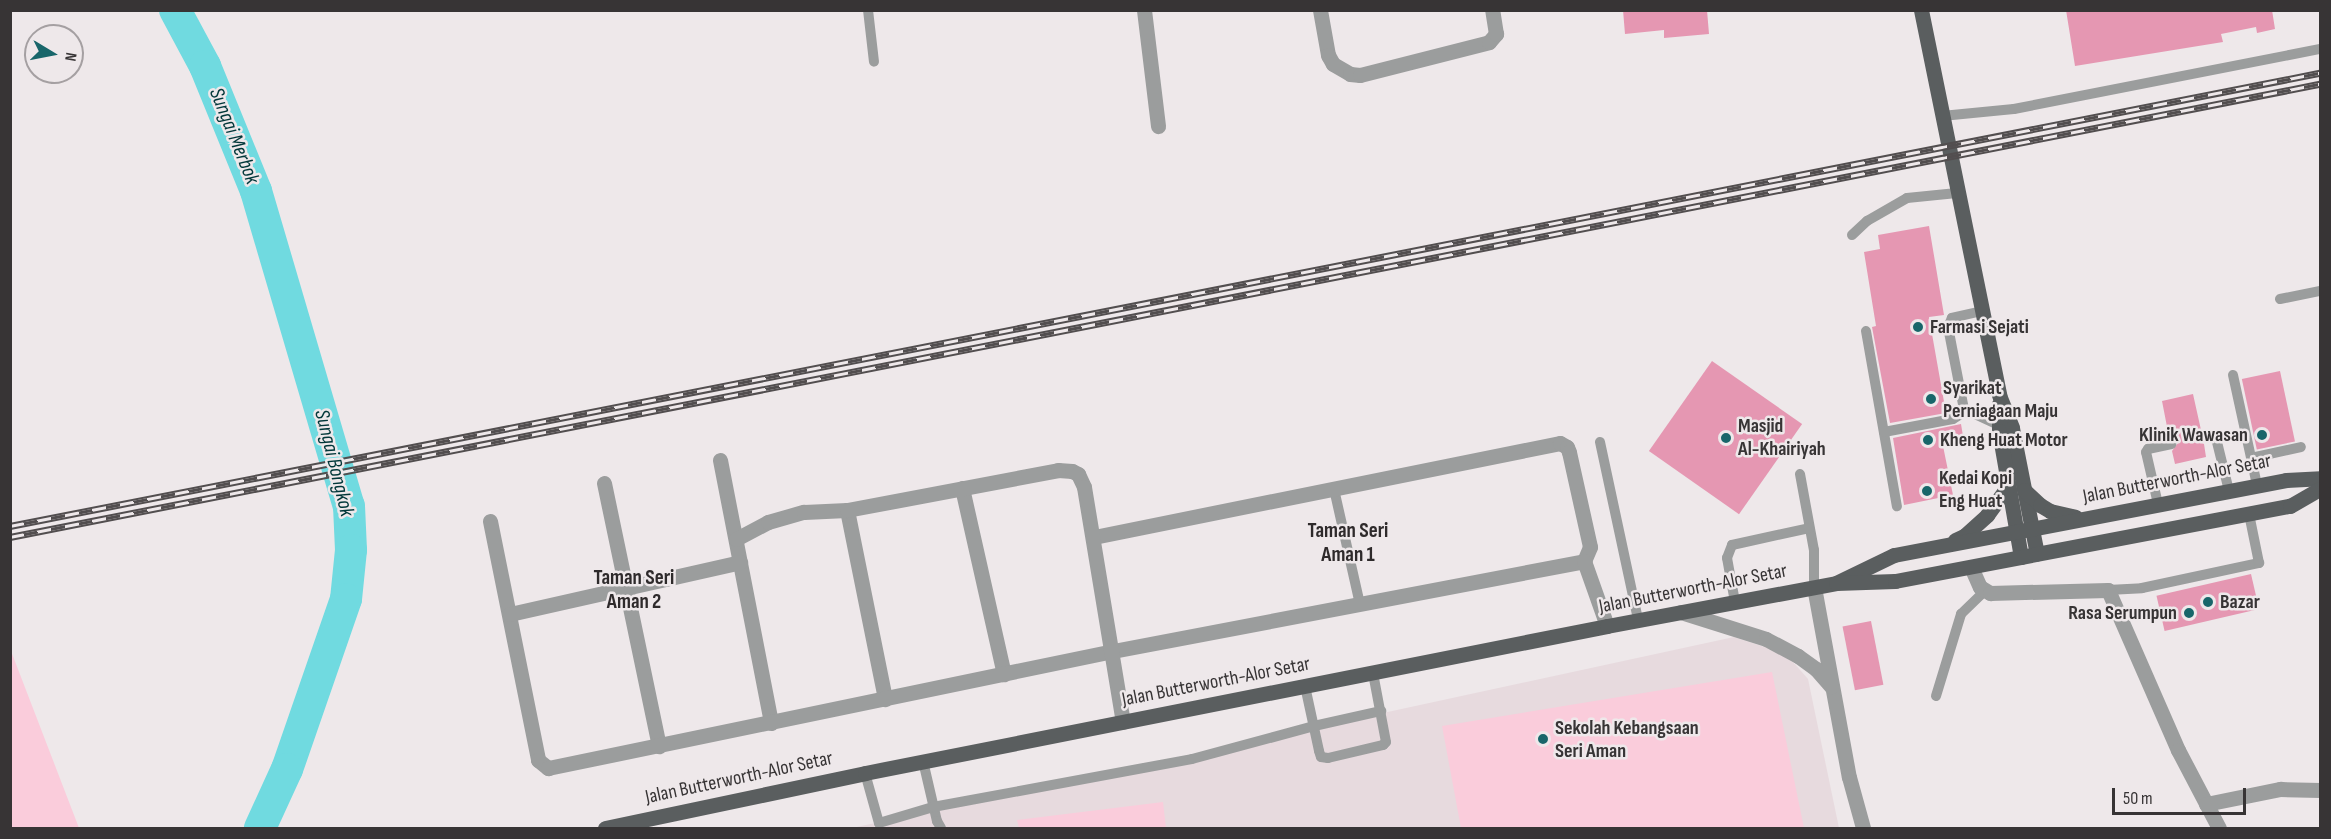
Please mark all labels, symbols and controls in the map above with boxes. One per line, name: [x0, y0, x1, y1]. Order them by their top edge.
north arrow: [24, 24, 84, 84]
text: N: [60, 51, 80, 63]
water label: Sungai Merbok: [203, 84, 265, 188]
place label: Farmasi Sejati: [1930, 315, 2029, 339]
marker: Farmasi Sejati: [1911, 320, 1925, 334]
place label: Syarikat Perniagaan Maju: [1943, 376, 2058, 423]
marker: Syarikat Perniagaan Maju: [1924, 392, 1938, 406]
water label: Sungai Bongkok: [309, 407, 359, 519]
place label: Masjid Al-Khairiyah: [1738, 414, 1826, 461]
place label: Klinik Wawasan: [2139, 423, 2248, 447]
marker: Klinik Wawasan: [2253, 426, 2271, 444]
place label: Kheng Huat Motor: [1940, 428, 2068, 452]
marker: Masjid Al-Khairiyah: [1719, 431, 1733, 445]
marker: Kheng Huat Motor: [1921, 433, 1935, 447]
street label: Jalan Butterworth-Alor Setar: [2081, 449, 2273, 509]
place label: Kedai Kopi Eng Huat: [1939, 467, 2012, 514]
marker: Kedai Kopi Eng Huat: [1920, 484, 1934, 498]
district label: Taman Seri Aman 1: [1308, 518, 1388, 568]
street label: Jalan Butterworth-Alor Setar: [1597, 559, 1789, 619]
district label: Taman Seri Aman 2: [594, 565, 674, 615]
place label: Bazar: [2220, 590, 2260, 614]
marker: Bazar: [2201, 595, 2215, 609]
place label: Rasa Serumpun: [2068, 601, 2177, 625]
marker: Rasa Serumpun: [2182, 606, 2196, 620]
street label: Jalan Butterworth-Alor Setar: [1120, 652, 1312, 712]
place label: Sekolah Kebangsaan Seri Aman: [1555, 716, 1699, 763]
marker: Sekolah Kebangsaan Seri Aman: [1536, 732, 1550, 746]
street label: Jalan Butterworth-Alor Setar: [643, 746, 835, 810]
scale bar: [2115, 776, 2248, 814]
text: 50 m: [2123, 788, 2153, 809]

